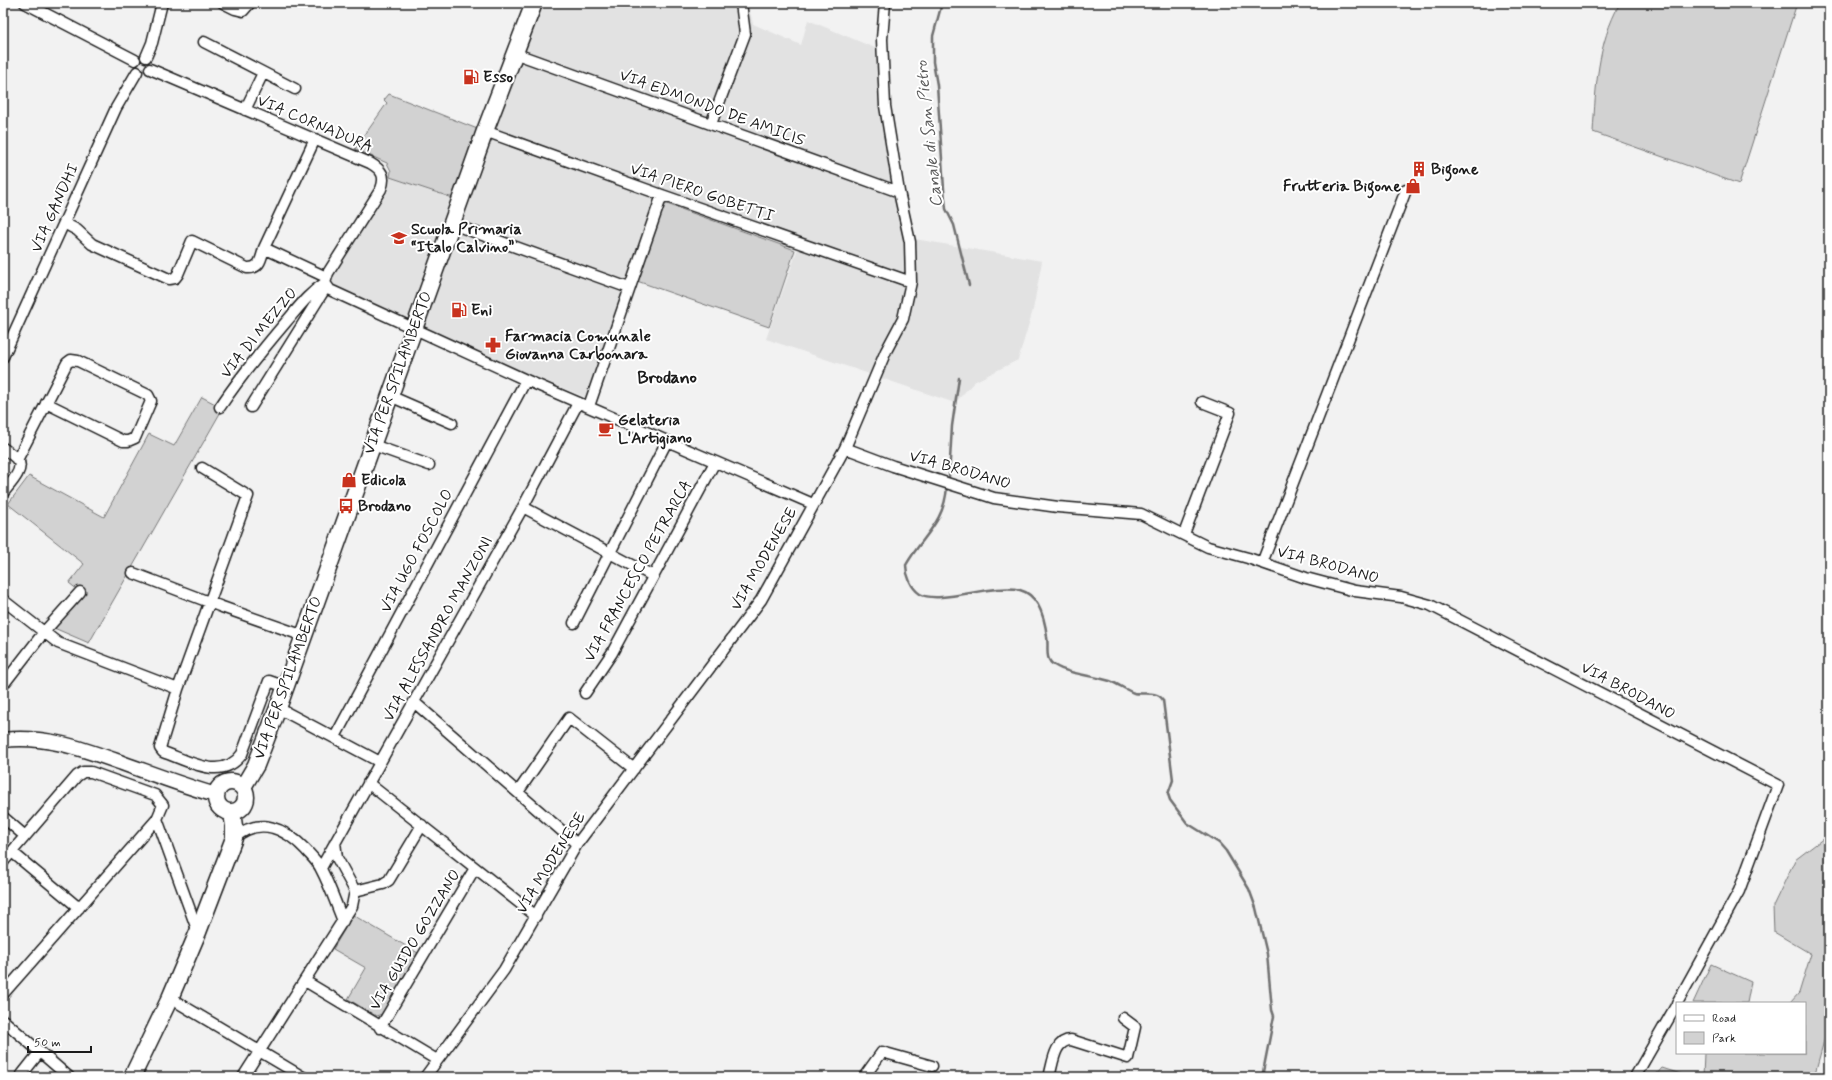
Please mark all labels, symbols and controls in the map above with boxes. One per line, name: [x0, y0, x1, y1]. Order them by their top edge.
water label: Canale di San Pietro: [910, 59, 948, 208]
street label: VIA EDMONDO DE AMICIS: [616, 65, 808, 151]
place label: Esso: [483, 67, 514, 88]
fuel station icon: Esso: [462, 68, 480, 86]
street label: VIA CORNADURA: [254, 90, 376, 158]
street label: VIA PIERO GOBETTI: [627, 158, 777, 228]
place label: Bigone: [1431, 159, 1479, 182]
street label: VIA GANDHI: [26, 160, 84, 256]
building icon: Bigone: [1410, 160, 1428, 178]
place label: Frutteria Bigone: [1283, 176, 1401, 199]
shop icon: Frutteria Bigone: [1404, 177, 1422, 195]
place label: Scuola Primaria “Italo Calvino”: [411, 219, 522, 258]
school or university icon: Scuola Primaria “Italo Calvino”: [390, 229, 408, 247]
street label: VIA DI MEZZO: [216, 283, 302, 383]
street label: VIA PER SPILAMBERTO: [359, 289, 437, 457]
place label: Eni: [471, 300, 492, 321]
fuel station icon: Eni: [450, 301, 468, 319]
place label: Farmacia Comunale Giovanna Carbonara: [505, 326, 651, 365]
pharmacy icon: Farmacia Comunale Giovanna Carbonara: [484, 336, 502, 354]
district label: Brodano: [637, 366, 697, 390]
place label: Gelateria L'Artigiano: [618, 410, 692, 450]
cafe icon: Gelateria L'Artigiano: [597, 420, 615, 438]
street label: VIA BRODANO: [907, 445, 1013, 495]
place label: Edicola: [361, 470, 406, 491]
shop icon: Edicola: [340, 471, 358, 489]
street label: VIA FRANCESCO PETRARCA: [579, 476, 697, 666]
street label: VIA UGO FOSCOLO: [376, 486, 458, 616]
place label: Brodano: [358, 496, 411, 517]
bus stop icon: Brodano: [337, 497, 355, 515]
street label: VIA MODENESE: [726, 503, 802, 615]
street label: VIA ALESSANDRO MANZONI: [378, 533, 498, 725]
street label: VIA BRODANO: [1275, 541, 1381, 589]
street label: VIA PER SPILAMBERTO: [249, 594, 327, 762]
street label: VIA BRODANO: [1577, 657, 1679, 725]
street label: VIA MODENESE: [511, 808, 591, 918]
street label: VIA GUIDO GOZZANO: [365, 866, 465, 1014]
legend: [1676, 1002, 1806, 1054]
text: Road: [1712, 1011, 1736, 1027]
scale bar: [28, 1028, 91, 1054]
text: Park: [1712, 1031, 1736, 1047]
text: 50 m: [34, 1035, 61, 1051]

